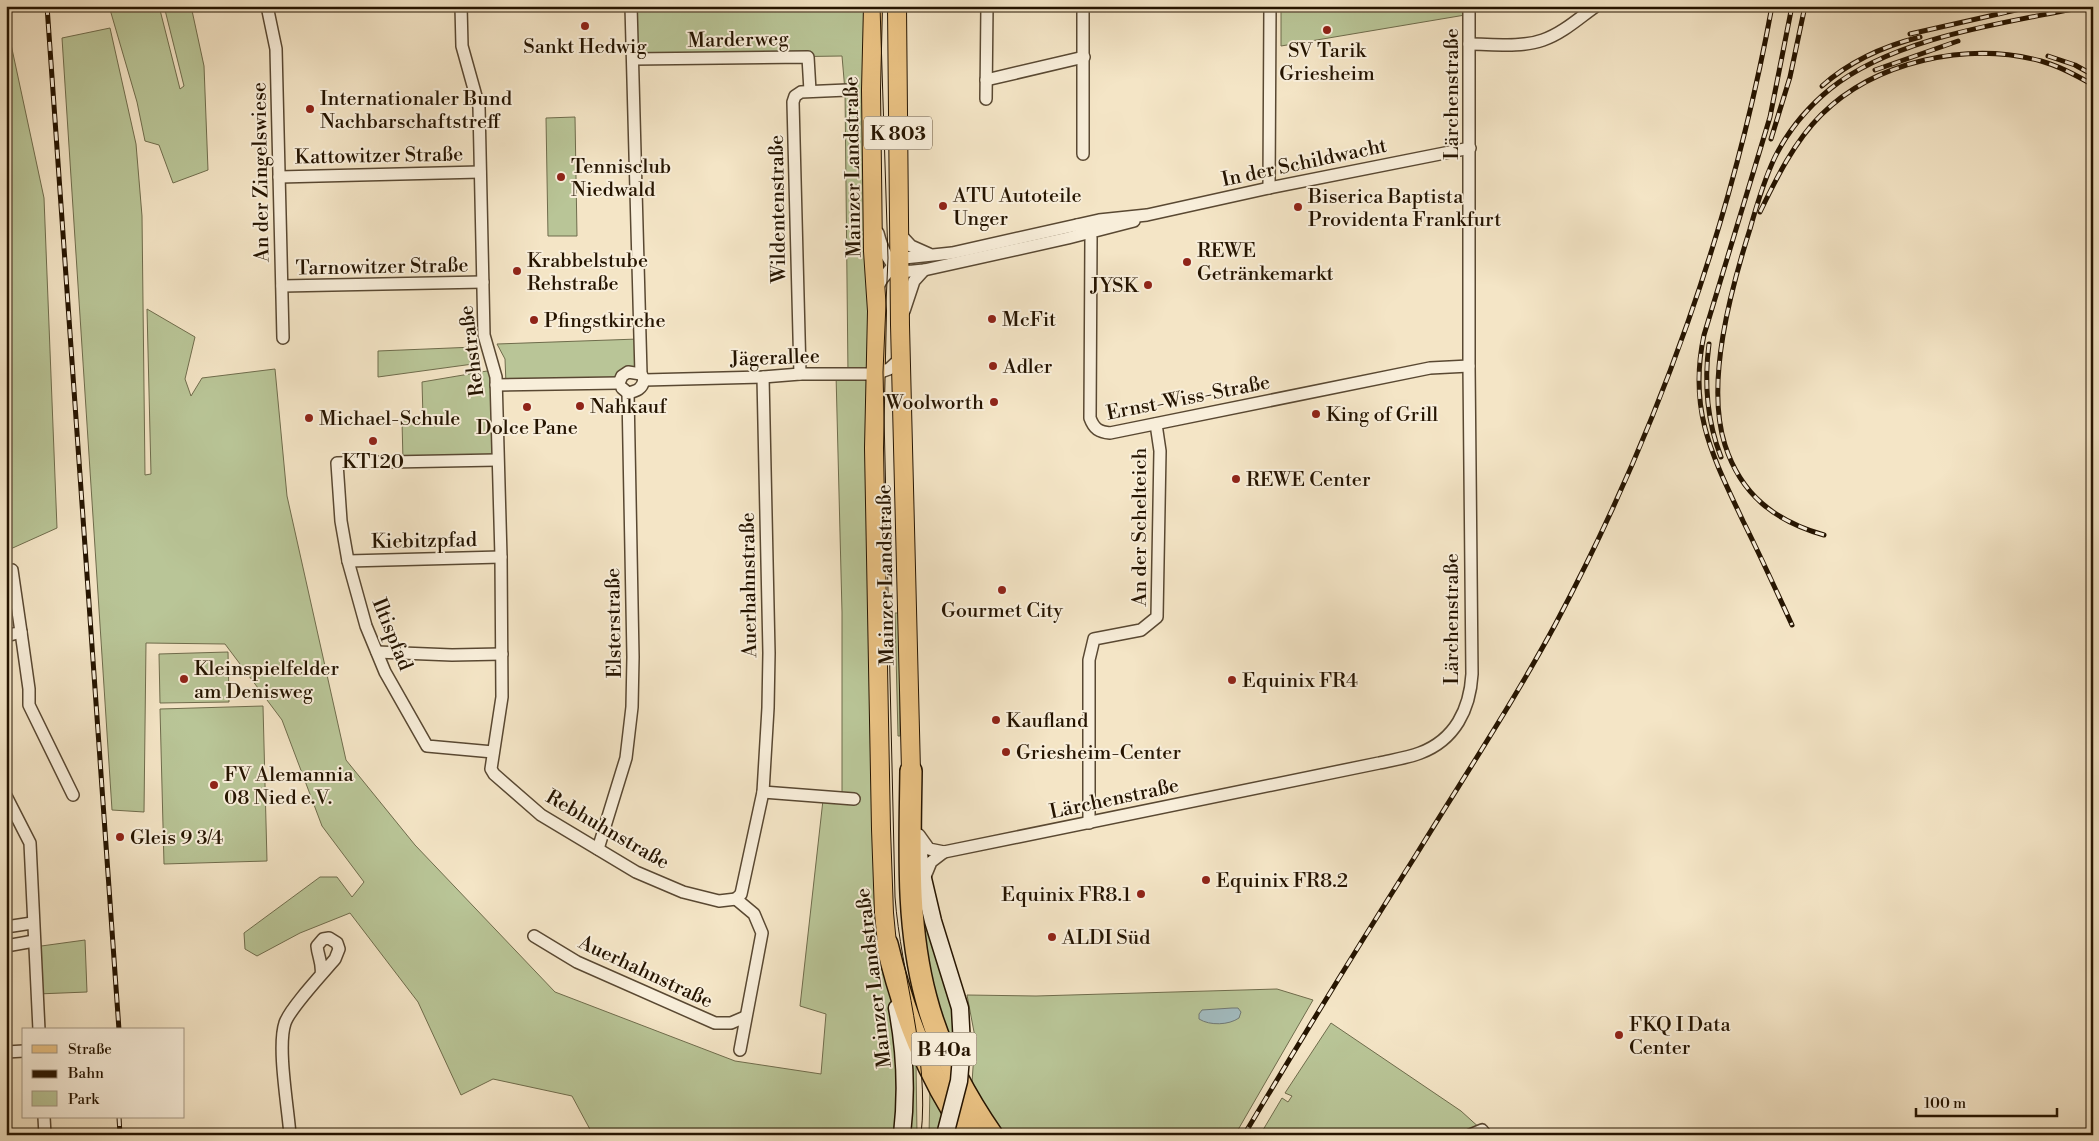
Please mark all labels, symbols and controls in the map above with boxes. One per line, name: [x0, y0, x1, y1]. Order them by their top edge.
marker: Sankt Hedwig: [579, 20, 591, 32]
marker: SV Tarik Griesheim: [1321, 24, 1333, 36]
street label: Marderweg: [687, 27, 790, 54]
street label: Lärchenstraße: [1440, 28, 1465, 160]
place label: Sankt Hedwig: [523, 35, 647, 60]
place label: SV Tarik Griesheim: [1279, 39, 1375, 87]
street label: Mainzer Landstraße: [839, 76, 868, 258]
street label: An der Zingelswiese: [247, 82, 276, 263]
place label: Internationaler Bund Nachbarschaftstreff: [320, 87, 513, 135]
marker: Internationaler Bund Nachbarschaftstreff: [304, 103, 316, 115]
road number: K 803: [864, 116, 932, 150]
street label: In der Schildwacht: [1219, 134, 1389, 193]
street label: Wildentenstraße: [765, 135, 792, 284]
street label: Kattowitzer Straße: [295, 143, 463, 170]
place label: Tennisclub Niedwald: [571, 155, 671, 203]
marker: Tennisclub Niedwald: [555, 171, 567, 183]
place label: ATU Autoteile Unger: [952, 184, 1082, 232]
place label: Biserica Baptista Providenta Frankfurt: [1307, 185, 1501, 233]
marker: ATU Autoteile Unger: [937, 200, 949, 212]
marker: Biserica Baptista Providenta Frankfurt: [1292, 201, 1304, 213]
place label: REWE Getränkemarkt: [1197, 239, 1333, 287]
place label: Krabbelstube Rehstraße: [527, 249, 648, 297]
street label: Tarnowitzer Straße: [295, 253, 469, 282]
marker: REWE Getränkemarkt: [1181, 256, 1193, 268]
marker: Krabbelstube Rehstraße: [511, 265, 523, 277]
place label: JYSK: [1089, 274, 1139, 299]
marker: JYSK: [1142, 279, 1154, 291]
street label: Rehstraße: [454, 304, 490, 398]
place label: McFit: [1002, 308, 1056, 333]
place label: Pfingstkirche: [544, 309, 666, 334]
marker: McFit: [986, 313, 998, 325]
marker: Pfingstkirche: [528, 314, 540, 326]
street label: Jägerallee: [729, 344, 820, 373]
place label: Adler: [1002, 355, 1053, 380]
marker: Adler: [987, 360, 999, 372]
street label: Ernst-Wiss-Straße: [1104, 370, 1272, 427]
place label: Woolworth: [885, 391, 984, 416]
place label: Nahkauf: [590, 395, 667, 420]
marker: Woolworth: [988, 396, 1000, 408]
marker: Nahkauf: [574, 400, 586, 412]
marker: Dolce Pane: [521, 401, 533, 413]
place label: King of Grill: [1326, 403, 1438, 428]
place label: Michael-Schule: [319, 407, 460, 432]
marker: King of Grill: [1310, 408, 1322, 420]
marker: Michael-Schule: [303, 412, 315, 424]
place label: Dolce Pane: [476, 416, 578, 441]
marker: KT120: [367, 435, 379, 447]
street label: An der Schelteich: [1128, 448, 1153, 607]
place label: KT120: [342, 450, 404, 475]
place label: REWE Center: [1246, 468, 1371, 493]
marker: REWE Center: [1230, 473, 1242, 485]
street label: Mainzer Landstraße: [872, 484, 901, 666]
street label: Auerhahnstraße: [736, 512, 763, 659]
street label: Kiebitzpfad: [371, 528, 478, 555]
street label: Lärchenstraße: [1440, 553, 1465, 685]
street label: Elsterstraße: [601, 568, 628, 678]
marker: Gourmet City: [996, 584, 1008, 596]
street label: Iltispfad: [366, 595, 418, 675]
place label: Gourmet City: [941, 599, 1063, 624]
place label: Kleinspielfelder am Denisweg: [194, 657, 339, 705]
place label: Equinix FR4: [1242, 669, 1358, 694]
marker: Kleinspielfelder am Denisweg: [178, 673, 190, 685]
marker: Equinix FR4: [1226, 674, 1238, 686]
place label: Kaufland: [1006, 709, 1089, 734]
marker: Kaufland: [990, 714, 1002, 726]
place label: Griesheim-Center: [1016, 741, 1181, 766]
marker: Griesheim-Center: [1000, 746, 1012, 758]
place label: FV Alemannia 08 Nied e.V.: [224, 763, 354, 811]
street label: Lärchenstraße: [1047, 774, 1181, 825]
marker: FV Alemannia 08 Nied e.V.: [208, 779, 220, 791]
street label: Rebhuhnstraße: [541, 785, 673, 876]
place label: Gleis 9 3/4: [130, 826, 223, 851]
marker: Gleis 9 3/4: [114, 831, 126, 843]
place label: Equinix FR8.2: [1216, 869, 1348, 894]
marker: Equinix FR8.2: [1200, 874, 1212, 886]
place label: Equinix FR8.1: [1001, 883, 1131, 908]
street label: Mainzer Landstraße: [851, 886, 898, 1069]
marker: Equinix FR8.1: [1135, 888, 1147, 900]
place label: ALDI Süd: [1061, 926, 1151, 951]
street label: Auerhahnstraße: [573, 930, 716, 1014]
marker: ALDI Süd: [1046, 931, 1058, 943]
place label: FKQ I Data Center: [1629, 1013, 1732, 1061]
legend: [22, 1028, 185, 1118]
marker: FKQ I Data Center: [1613, 1029, 1625, 1041]
road number: B 40a: [912, 1032, 976, 1066]
text: Straße: [68, 1040, 112, 1059]
text: Bahn: [67, 1064, 104, 1083]
scale bar: [1916, 1086, 2058, 1118]
text: Park: [68, 1090, 100, 1109]
text: 100 m: [1924, 1094, 1966, 1113]

